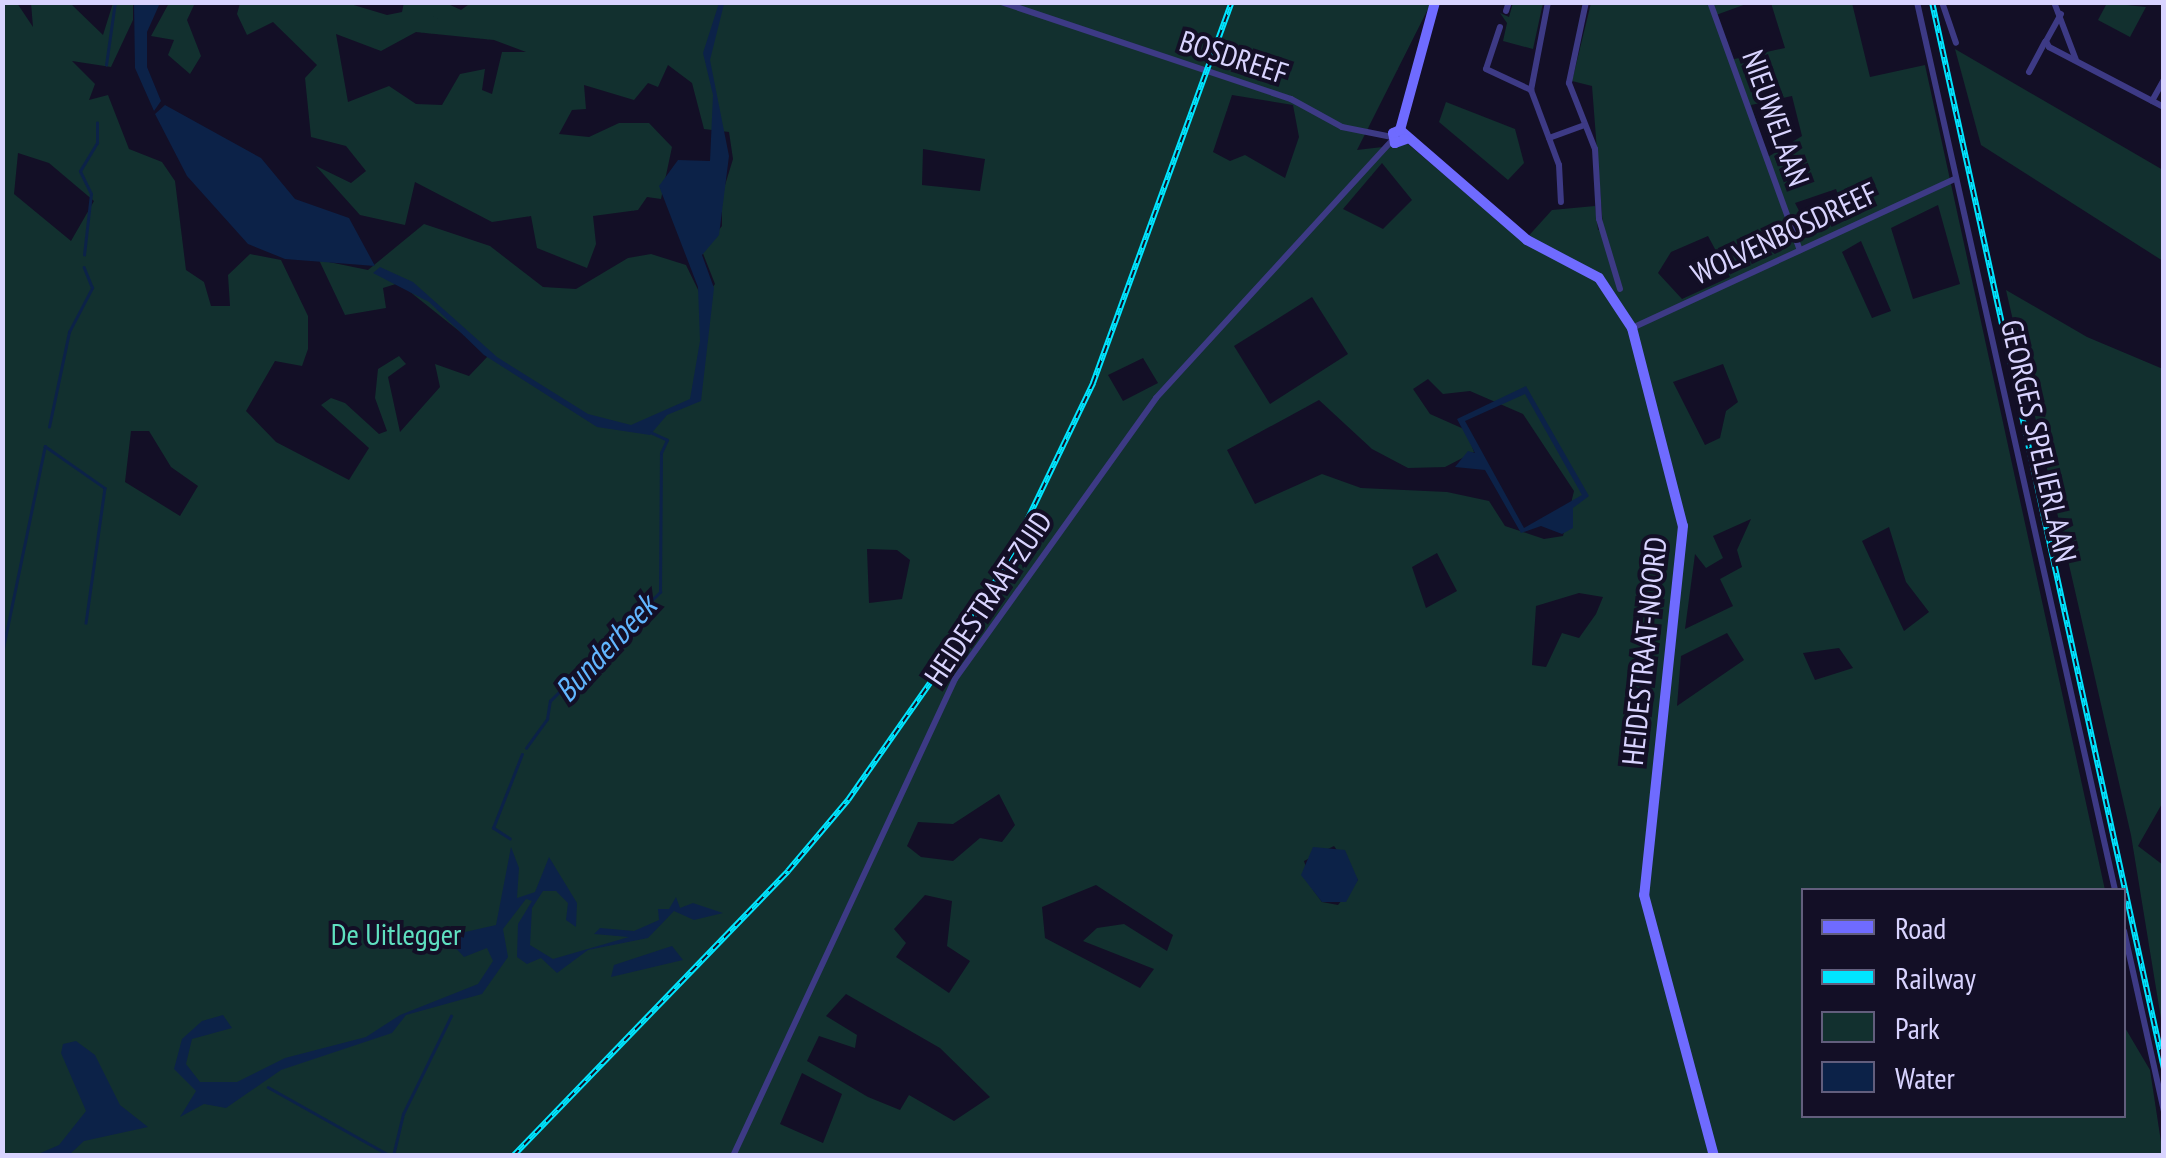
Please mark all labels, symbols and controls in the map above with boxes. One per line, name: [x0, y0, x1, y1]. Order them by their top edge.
street label: BOSDREEF: [1175, 23, 1293, 91]
street label: NIEUWELAAN: [1735, 45, 1817, 191]
street label: WOLVENBOSDREEF: [1685, 174, 1883, 292]
street label: GEORGES SPELIERLAAN: [1994, 316, 2084, 566]
street label: HEIDESTRAAT-ZUID: [917, 504, 1059, 692]
street label: HEIDESTRAAT-NOORD: [1614, 535, 1674, 767]
water label: Bunderbeek: [546, 587, 664, 709]
legend: [1801, 888, 2126, 1118]
text: Road: [1895, 908, 1946, 947]
park label: De Uitlegger: [331, 916, 461, 952]
text: Railway: [1895, 958, 1976, 997]
text: Park: [1895, 1008, 1940, 1047]
text: Water: [1895, 1058, 1955, 1097]

